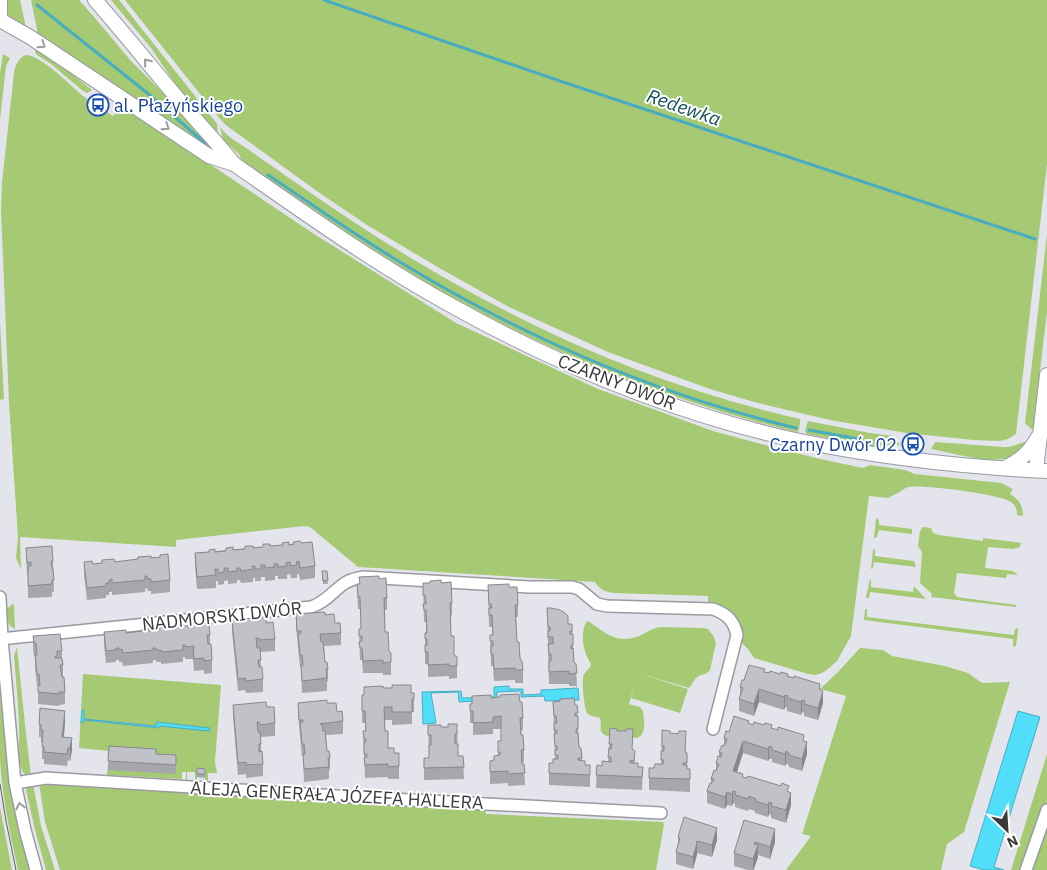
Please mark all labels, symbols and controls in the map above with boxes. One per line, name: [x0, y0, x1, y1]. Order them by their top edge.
one-way arrow: [36, 39, 45, 48]
one-way arrow: [145, 59, 153, 68]
water label: Redewka: [644, 83, 724, 131]
bus stop icon: al. Płażyńskiego: [86, 93, 110, 117]
place label: al. Płażyńskiego: [114, 94, 243, 117]
one-way arrow: [160, 121, 170, 130]
street label: CZARNY DWÓR: [555, 349, 679, 415]
bus stop icon: Czarny Dwór 02: [901, 432, 925, 456]
place label: Czarny Dwór 02: [770, 433, 897, 456]
street label: NADMORSKI DWÓR: [141, 596, 303, 636]
street label: ALEJA GENERAŁA JÓZEFA HALLERA: [190, 776, 485, 814]
one-way arrow: [15, 802, 25, 811]
north arrow: [982, 805, 1032, 855]
text: N: [1004, 831, 1021, 852]

